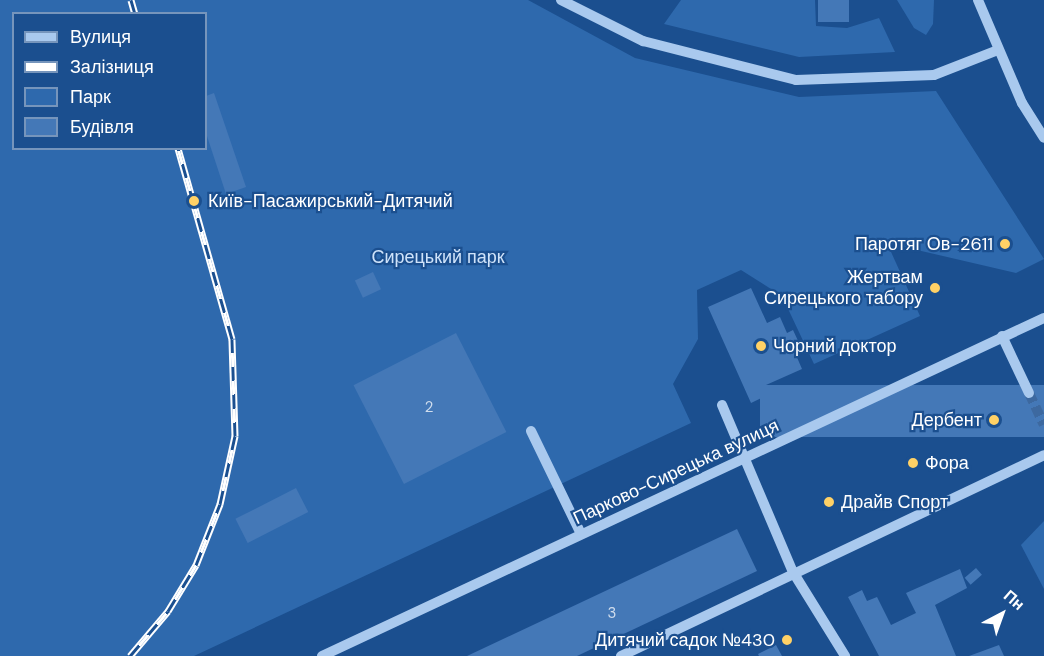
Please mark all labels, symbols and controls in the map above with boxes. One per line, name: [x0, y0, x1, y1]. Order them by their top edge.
legend: [12, 12, 207, 150]
text: Вулиця: [70, 25, 131, 49]
text: Залізниця: [70, 55, 154, 79]
text: Парк: [70, 85, 111, 109]
text: Будівля: [70, 115, 134, 139]
place label: Київ-Пасажирський-Дитячий: [208, 190, 453, 212]
marker: Київ-Пасажирський-Дитячий: [185, 192, 203, 210]
place label: Паротяг Ов-2611: [855, 233, 993, 255]
marker: Паротяг Ов-2611: [998, 237, 1012, 251]
park label: Сирецький парк: [371, 246, 505, 268]
place label: Жертвам Сирецького табору: [764, 267, 923, 310]
marker: Жертвам Сирецького табору: [928, 281, 942, 295]
place label: Чорний доктор: [773, 335, 897, 357]
marker: Чорний доктор: [754, 339, 768, 353]
house number: 2: [425, 399, 433, 417]
place label: Дербент: [911, 409, 982, 431]
marker: Дербент: [987, 413, 1001, 427]
street label: Парково-Сирецька вулиця: [570, 415, 782, 529]
place label: Фора: [925, 452, 969, 474]
marker: Фора: [906, 456, 920, 470]
place label: Драйв Спорт: [841, 491, 948, 513]
marker: Драйв Спорт: [822, 495, 836, 509]
north arrow: [972, 584, 1032, 644]
text: Пн: [999, 585, 1029, 615]
house number: 3: [608, 605, 616, 623]
place label: Дитячий садок №430: [595, 629, 775, 651]
marker: Дитячий садок №430: [780, 633, 794, 647]

